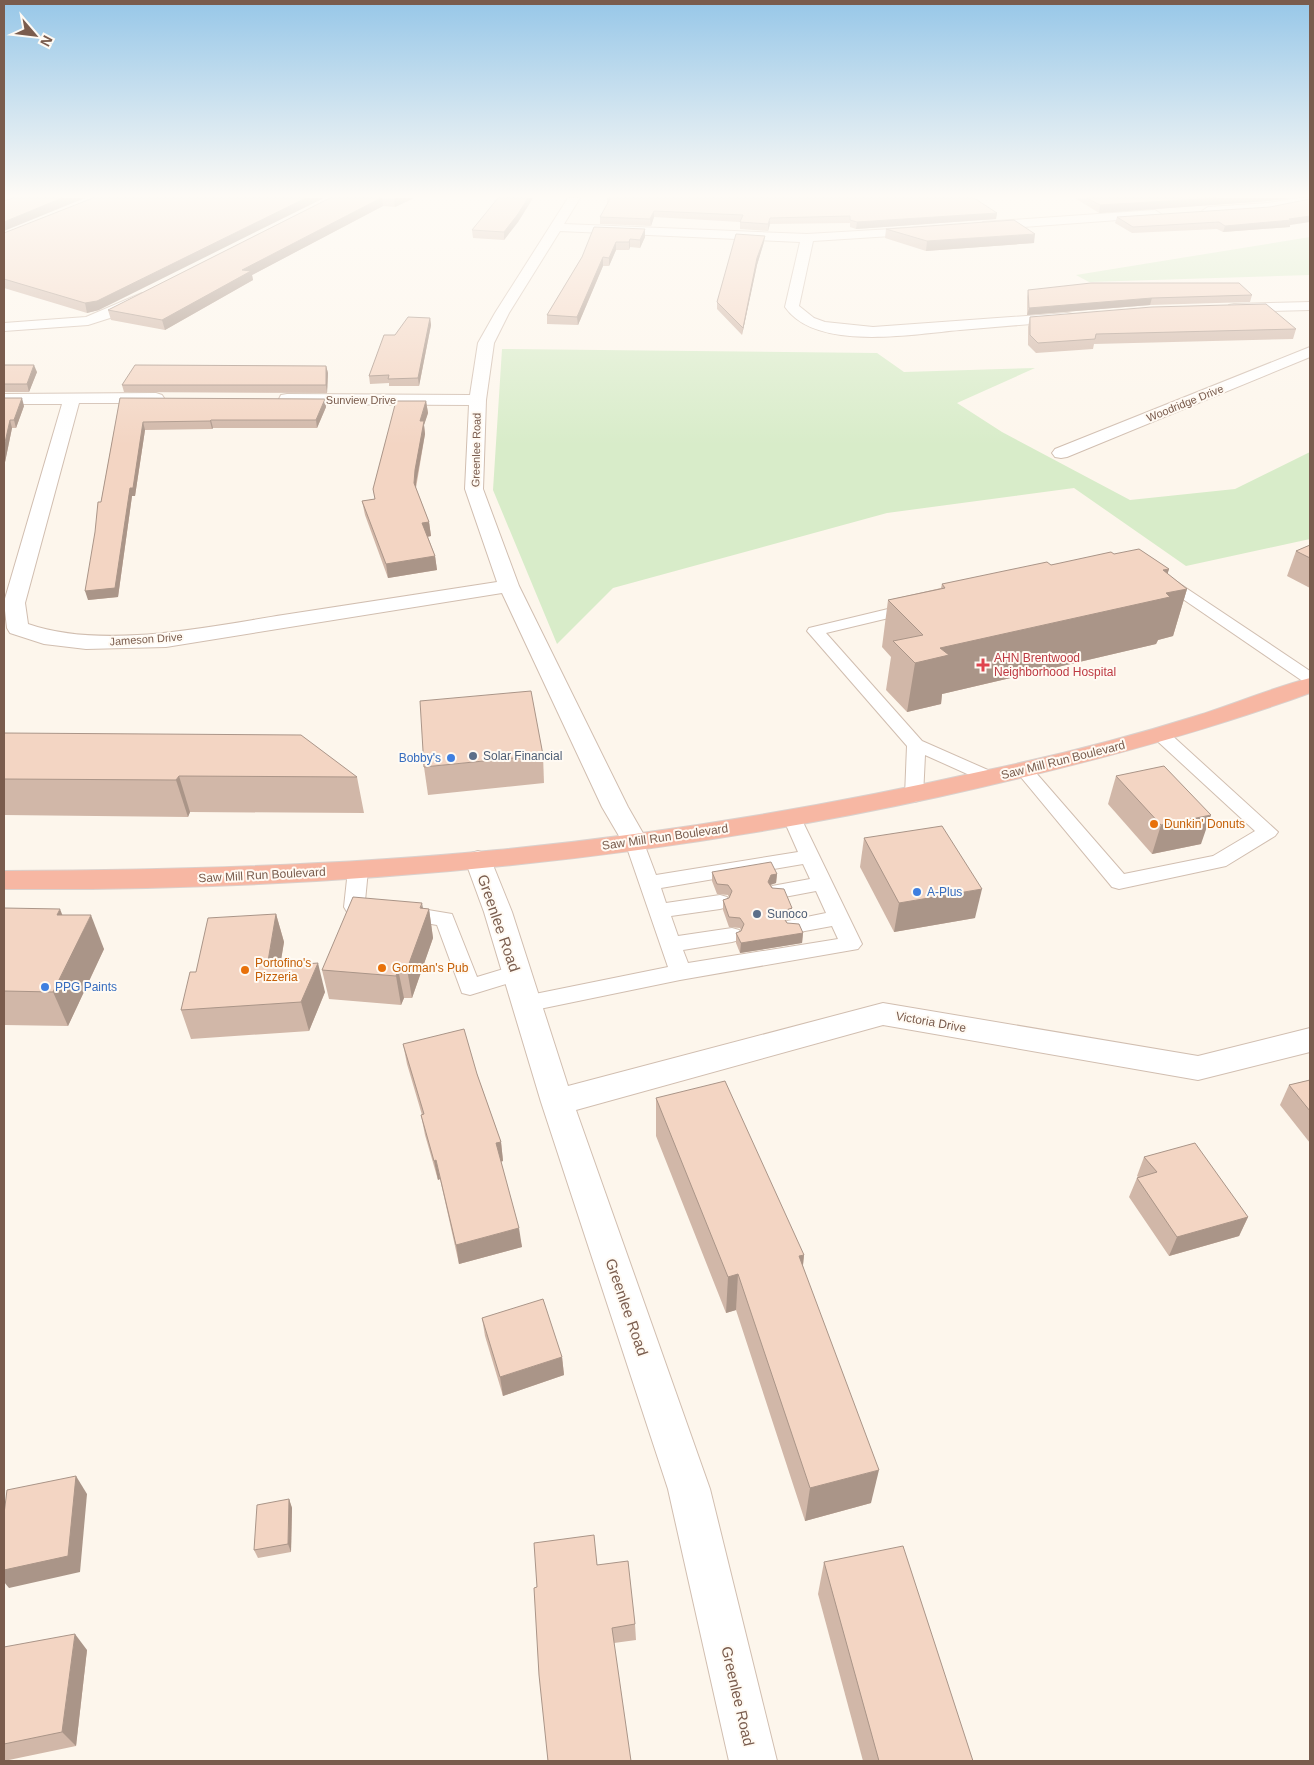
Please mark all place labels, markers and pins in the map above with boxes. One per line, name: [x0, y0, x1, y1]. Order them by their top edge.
place label: AHN Brentwood Neighborhood Hospital: [994, 651, 1116, 679]
marker: AHN Brentwood Neighborhood Hospital: [976, 658, 990, 672]
place label: Solar Financial: [483, 749, 562, 763]
marker: Solar Financial: [467, 750, 479, 762]
place label: Bobby's: [399, 751, 441, 765]
marker: Bobby's: [445, 752, 457, 764]
place label: Dunkin' Donuts: [1164, 817, 1245, 831]
marker: Dunkin' Donuts: [1148, 818, 1160, 830]
place label: A-Plus: [927, 885, 962, 899]
marker: A-Plus: [911, 886, 923, 898]
place label: Sunoco: [767, 907, 808, 921]
marker: Sunoco: [751, 908, 763, 920]
place label: Portofino's Pizzeria: [255, 956, 311, 984]
place label: Gorman's Pub: [392, 961, 469, 975]
marker: Gorman's Pub: [376, 962, 388, 974]
marker: Portofino's Pizzeria: [239, 964, 251, 976]
place label: PPG Paints: [55, 980, 117, 994]
marker: PPG Paints: [39, 981, 51, 993]

